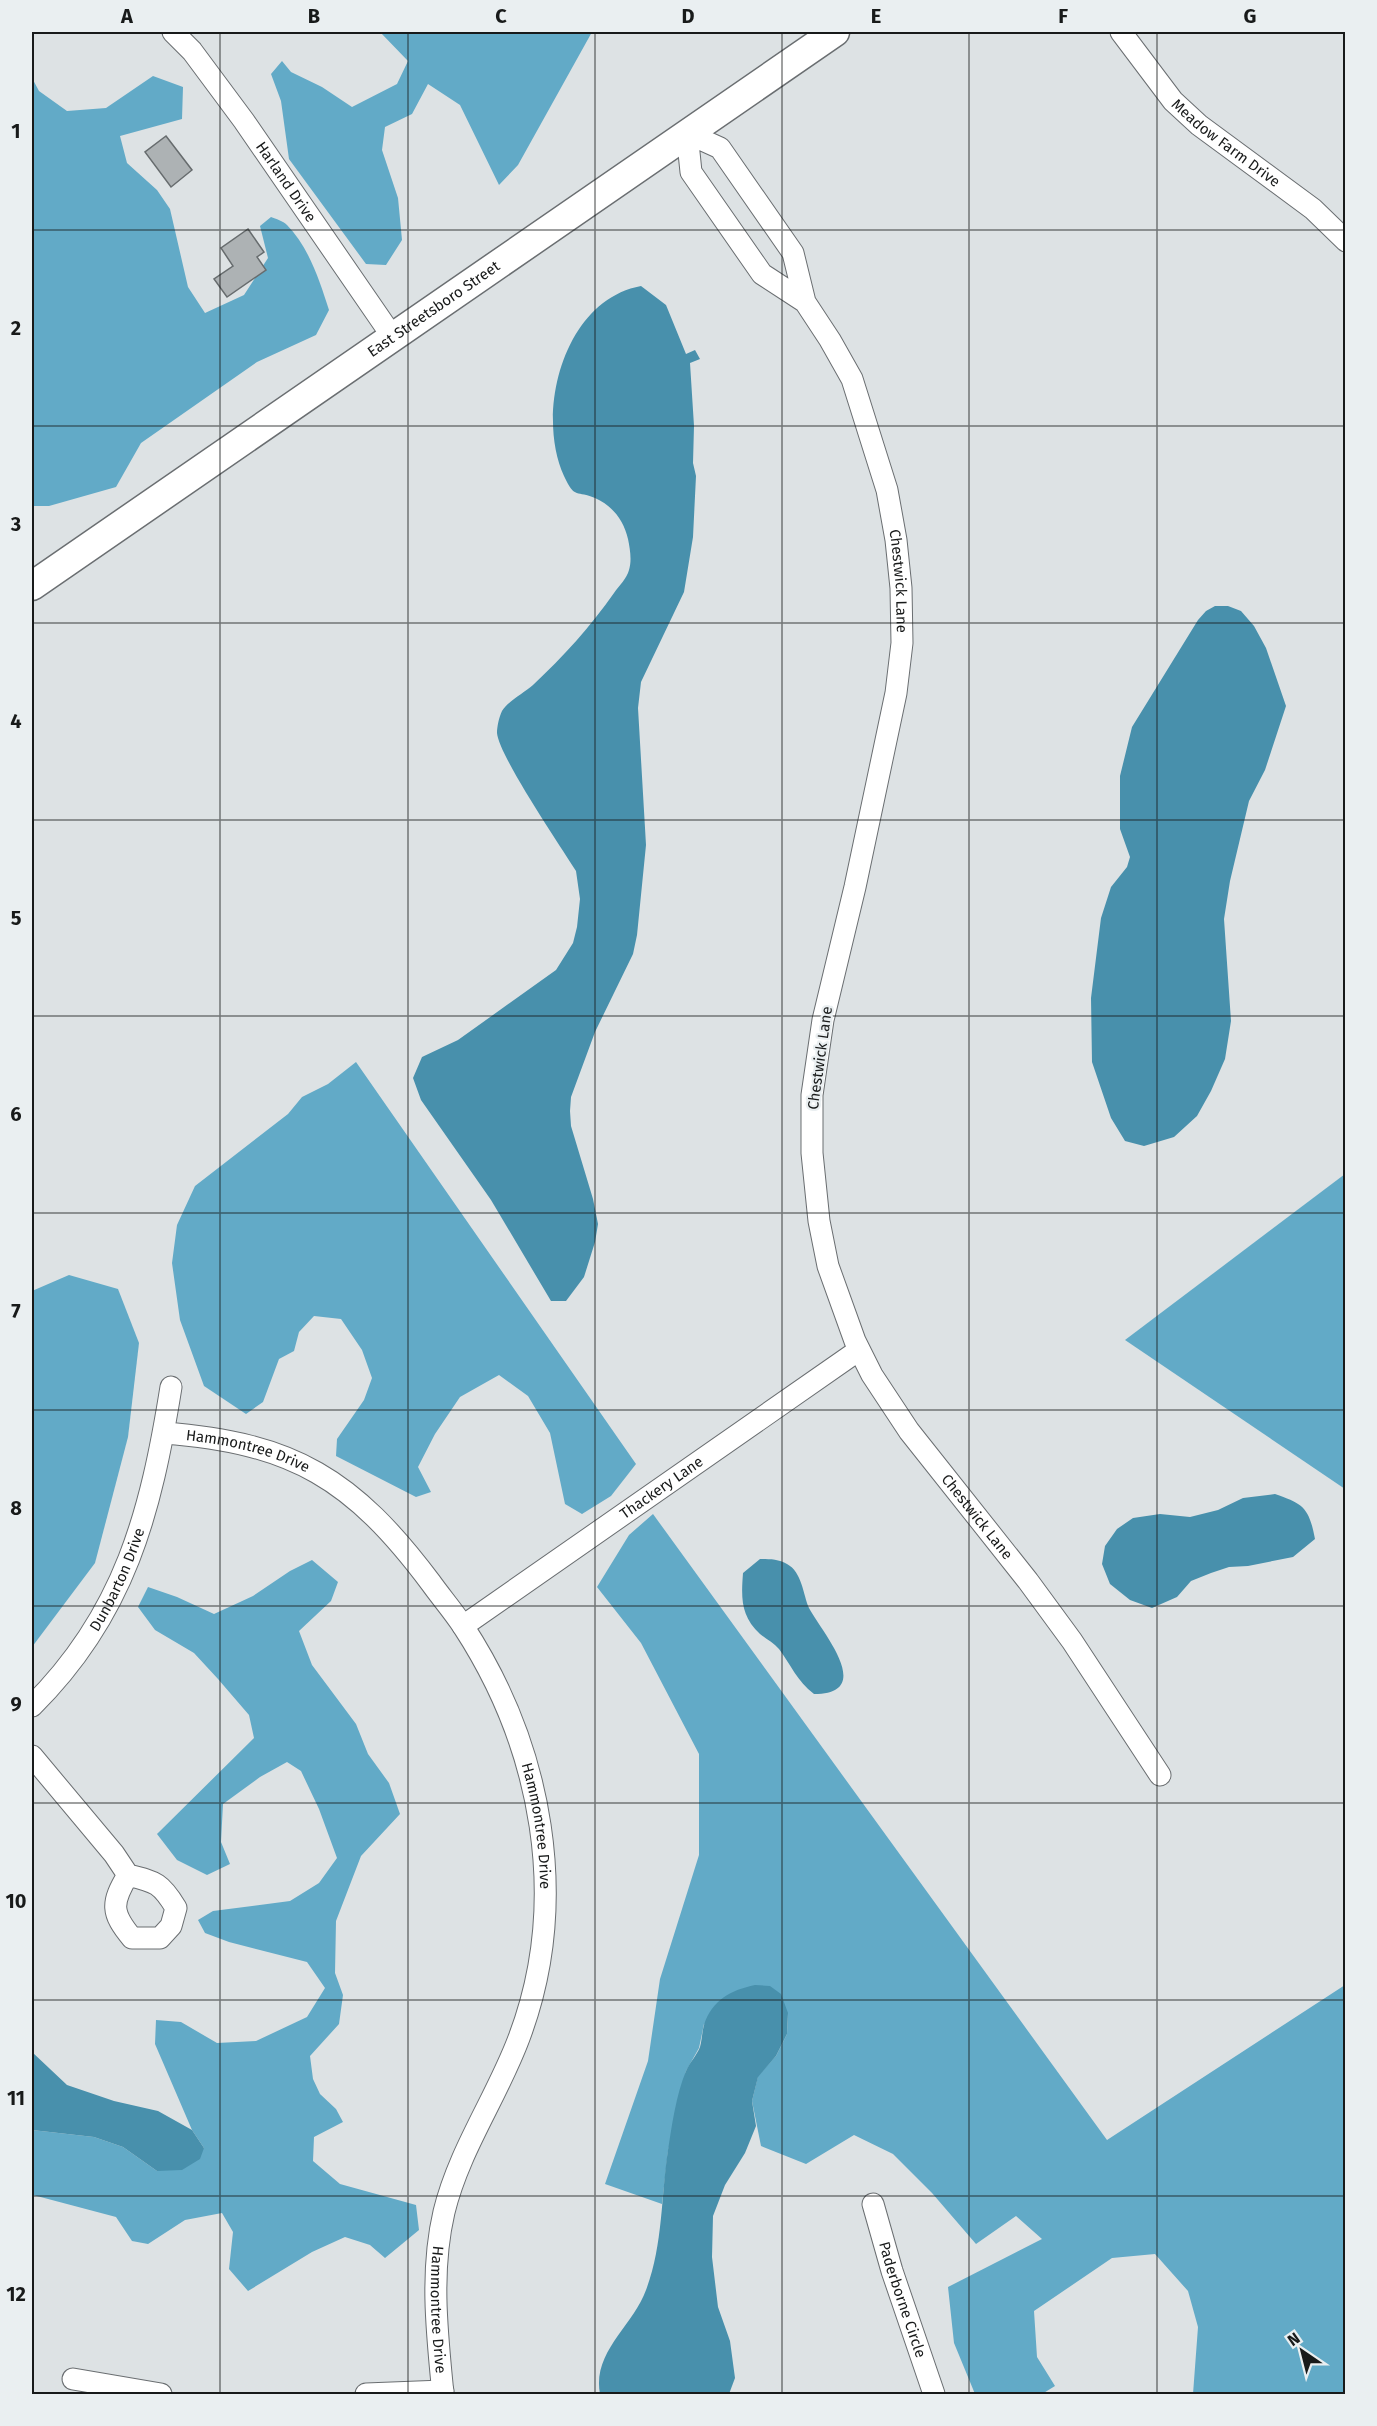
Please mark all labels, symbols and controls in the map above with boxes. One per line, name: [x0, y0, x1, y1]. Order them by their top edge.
text: A: [120, 4, 134, 28]
text: B: [308, 4, 320, 28]
text: C: [495, 4, 507, 28]
text: D: [681, 4, 695, 28]
text: E: [871, 4, 881, 28]
text: F: [1058, 4, 1068, 28]
text: G: [1244, 4, 1256, 28]
street label: Meadow Farm Drive: [1168, 95, 1284, 191]
text: 1: [11, 119, 21, 143]
street label: Harland Drive: [252, 138, 320, 226]
street label: East Streetsboro Street: [364, 257, 504, 361]
text: 2: [11, 316, 21, 340]
text: 3: [10, 512, 21, 536]
street label: Chestwick Lane: [885, 528, 911, 633]
text: 4: [10, 709, 22, 733]
text: 5: [11, 906, 22, 930]
street label: Chestwick Lane: [804, 1005, 836, 1111]
text: 6: [10, 1102, 22, 1126]
text: 7: [11, 1299, 21, 1323]
street label: Hammontree Drive: [185, 1426, 313, 1476]
street label: Thackery Lane: [616, 1452, 707, 1523]
street label: Chestwick Lane: [938, 1470, 1016, 1563]
text: 8: [10, 1496, 22, 1520]
street label: Dunbarton Drive: [86, 1525, 148, 1634]
text: 9: [10, 1692, 22, 1716]
street label: Hammontree Drive: [518, 1760, 554, 1889]
text: 10: [6, 1889, 26, 1913]
text: 11: [7, 2086, 25, 2110]
street label: Paderborne Circle: [875, 2239, 930, 2360]
street label: Hammontree Drive: [427, 2245, 450, 2374]
text: 12: [6, 2282, 26, 2306]
north arrow: [1272, 2321, 1332, 2381]
text: N: [1284, 2328, 1303, 2350]

